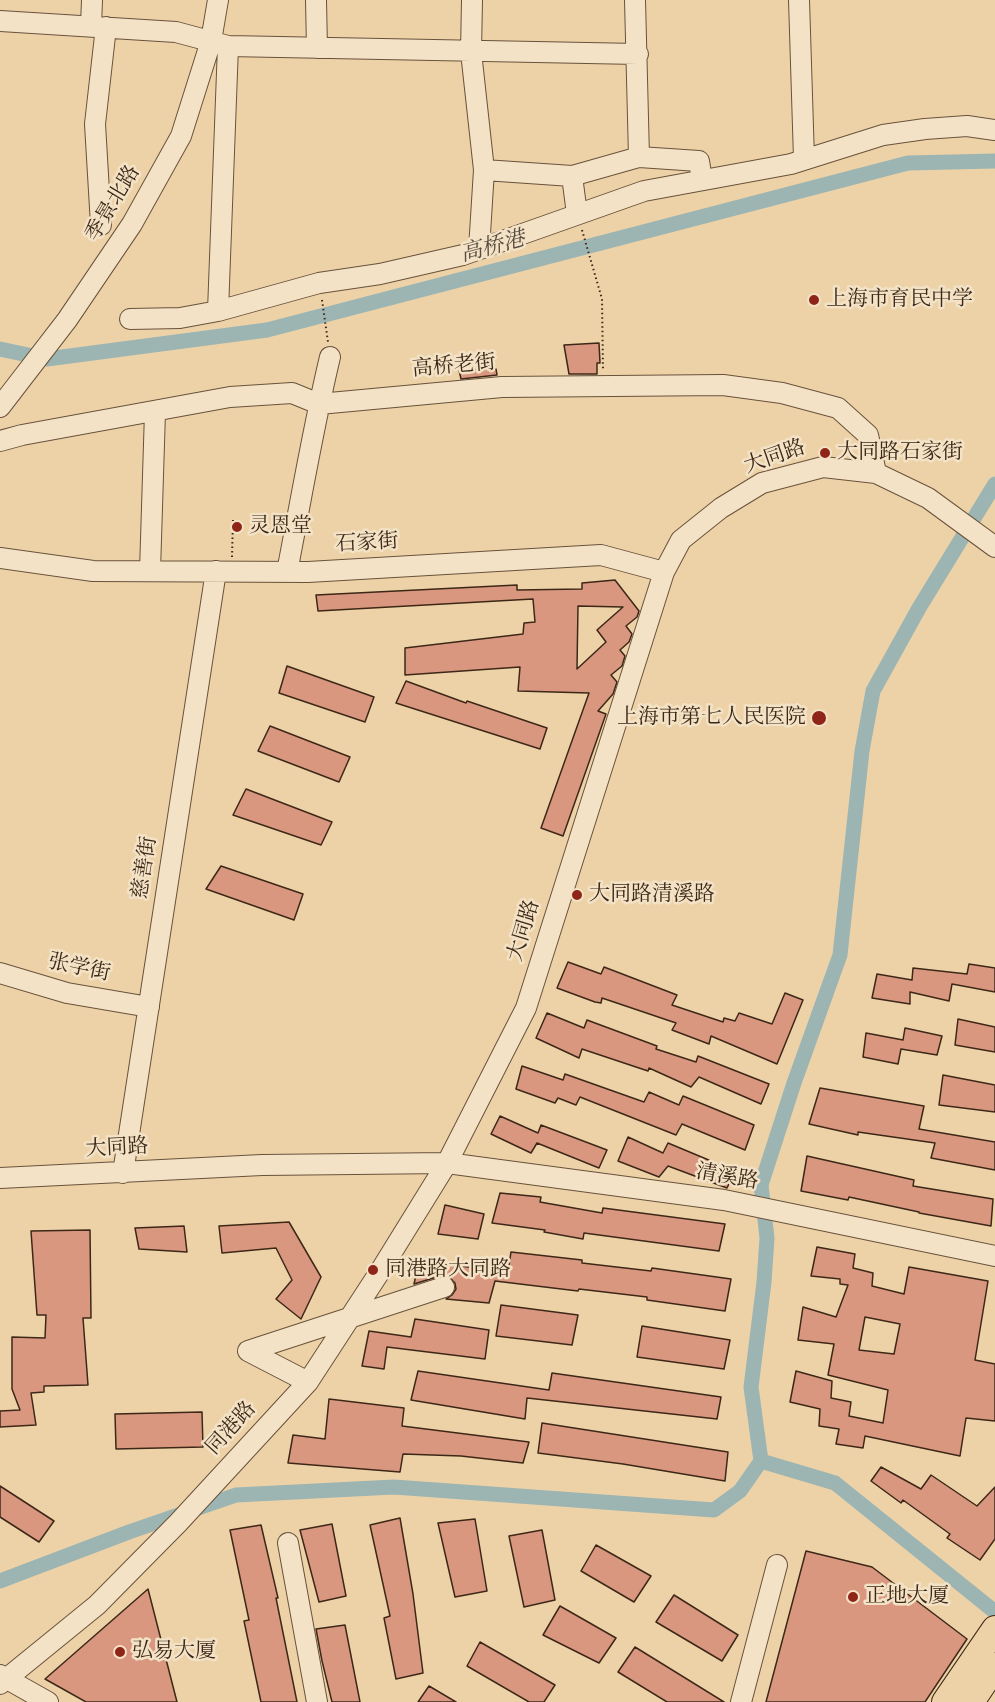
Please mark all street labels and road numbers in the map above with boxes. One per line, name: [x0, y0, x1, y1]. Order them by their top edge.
street label: 季景北路: [82, 162, 146, 246]
street label: 高桥老街: [411, 351, 497, 383]
street label: 大同路: [741, 436, 809, 480]
street label: 石家街: [335, 530, 399, 558]
street label: 慈善街: [129, 835, 163, 901]
street label: 大同路: [504, 897, 546, 965]
street label: 张学街: [46, 950, 112, 988]
street label: 大同路: [85, 1135, 149, 1163]
street label: 清溪路: [694, 1160, 760, 1196]
street label: 同港路: [202, 1397, 262, 1461]

